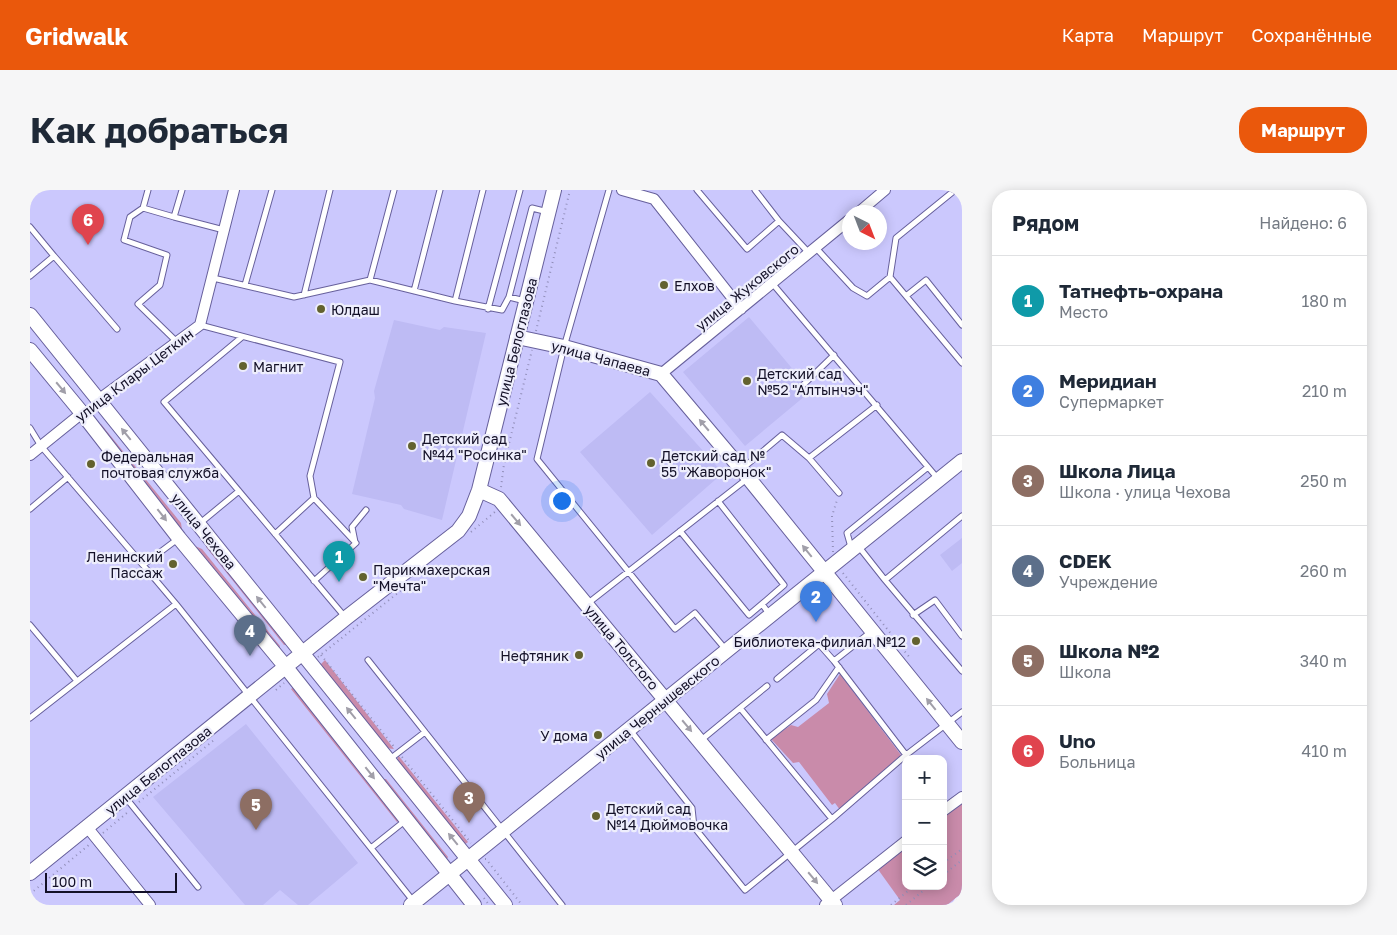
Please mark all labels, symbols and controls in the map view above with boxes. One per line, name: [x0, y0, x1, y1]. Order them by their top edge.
text: Gridwalk: [25, 21, 129, 50]
text: Карта: [1062, 24, 1114, 46]
text: Маршрут: [1142, 24, 1223, 46]
text: Сохранённые: [1251, 24, 1372, 46]
button: Маршрут: [1239, 107, 1367, 153]
text: Как добраться: [30, 109, 288, 151]
pin: 6: [72, 204, 104, 245]
north arrow: [842, 205, 887, 250]
text: Рядом: [1012, 210, 1079, 236]
text: Найдено: 6: [1259, 213, 1347, 233]
street label: улица Жуковского: [692, 240, 802, 334]
street label: улица Белоглазова: [492, 276, 540, 408]
place label: Елхов: [674, 277, 715, 294]
marker: Елхов: [658, 279, 670, 291]
text: Татнефть-охрана: [1059, 279, 1223, 302]
text: 1: [1024, 291, 1032, 311]
text: 180 m: [1301, 291, 1347, 311]
place label: Юлдаш: [331, 301, 380, 318]
text: Место: [1059, 302, 1108, 322]
marker: Юлдаш: [315, 303, 327, 315]
street label: улица Клары Цеткин: [72, 325, 196, 425]
street label: улица Чапаева: [550, 337, 652, 379]
place label: Магнит: [253, 358, 303, 375]
marker: Магнит: [237, 360, 249, 372]
place label: Детский сад №52 "Алтынчэч": [757, 365, 869, 398]
text: Меридиан: [1059, 369, 1156, 392]
marker: Детский сад №52 "Алтынчэч": [741, 375, 753, 387]
text: 2: [1023, 381, 1033, 401]
text: 210 m: [1302, 381, 1347, 401]
one-way arrow: [55, 382, 66, 394]
text: Супермаркет: [1059, 392, 1164, 412]
one-way arrow: [699, 419, 710, 432]
one-way arrow: [120, 428, 131, 441]
place label: Детский сад №44 "Росинка": [422, 430, 527, 463]
marker: Детский сад №44 "Росинка": [406, 440, 418, 452]
place label: Детский сад № 55 "Жаворонок": [661, 447, 771, 480]
place label: Федеральная почтовая служба: [101, 448, 219, 481]
marker: Детский сад № 55 "Жаворонок": [645, 457, 657, 469]
marker: Федеральная почтовая служба: [85, 458, 97, 470]
text: Школа Лица: [1059, 459, 1176, 482]
text: 3: [1023, 471, 1033, 491]
text: 250 m: [1300, 471, 1347, 491]
text: Школа · улица Чехова: [1059, 482, 1231, 502]
your location: [549, 488, 575, 514]
street label: улица Чехова: [168, 489, 240, 573]
one-way arrow: [157, 508, 167, 522]
one-way arrow: [511, 513, 522, 526]
pin: 1: [323, 541, 355, 582]
one-way arrow: [802, 545, 813, 558]
place label: Ленинский Пассаж: [86, 548, 163, 581]
text: CDEK: [1059, 549, 1112, 572]
marker: Ленинский Пассаж: [167, 558, 179, 570]
place label: Парикмахерская "Мечта": [373, 561, 490, 594]
text: 4: [1023, 561, 1033, 581]
text: 260 m: [1300, 561, 1347, 581]
marker: Парикмахерская "Мечта": [357, 571, 369, 583]
text: Учреждение: [1059, 572, 1158, 592]
pin: 2: [800, 581, 832, 622]
one-way arrow: [255, 596, 266, 609]
street label: улица Толстого: [581, 601, 663, 693]
pin: 4: [234, 615, 266, 656]
place label: Библиотека-филиал №12: [734, 633, 906, 650]
marker: Библиотека-филиал №12: [910, 635, 922, 647]
text: Школа №2: [1059, 639, 1160, 662]
place label: Нефтяник: [500, 647, 569, 664]
marker: Нефтяник: [573, 649, 585, 661]
text: 5: [1023, 651, 1033, 671]
text: 340 m: [1300, 651, 1347, 671]
street label: улица Чернышевского: [591, 652, 723, 762]
text: Школа: [1059, 662, 1111, 682]
one-way arrow: [926, 698, 937, 711]
one-way arrow: [345, 707, 356, 720]
one-way arrow: [681, 719, 692, 732]
street label: улица Белоглазова: [101, 722, 215, 818]
place label: У дома: [540, 727, 588, 744]
marker: У дома: [592, 729, 604, 741]
text: Uno: [1059, 729, 1096, 752]
text: 6: [1023, 741, 1033, 761]
text: 410 m: [1301, 741, 1347, 761]
text: Больница: [1059, 752, 1135, 772]
map controls: [902, 755, 947, 890]
button: +: [902, 755, 947, 800]
one-way arrow: [364, 766, 375, 779]
pin: 3: [453, 782, 485, 823]
pin: 5: [240, 789, 272, 830]
place label: Детский сад №14 Дюймовочка: [606, 800, 728, 833]
button: −: [902, 800, 947, 845]
marker: Детский сад №14 Дюймовочка: [590, 810, 602, 822]
one-way arrow: [448, 833, 459, 846]
button: layers: [902, 845, 947, 890]
scale bar: [45, 870, 178, 893]
one-way arrow: [807, 871, 818, 884]
text: 100 m: [52, 873, 92, 890]

